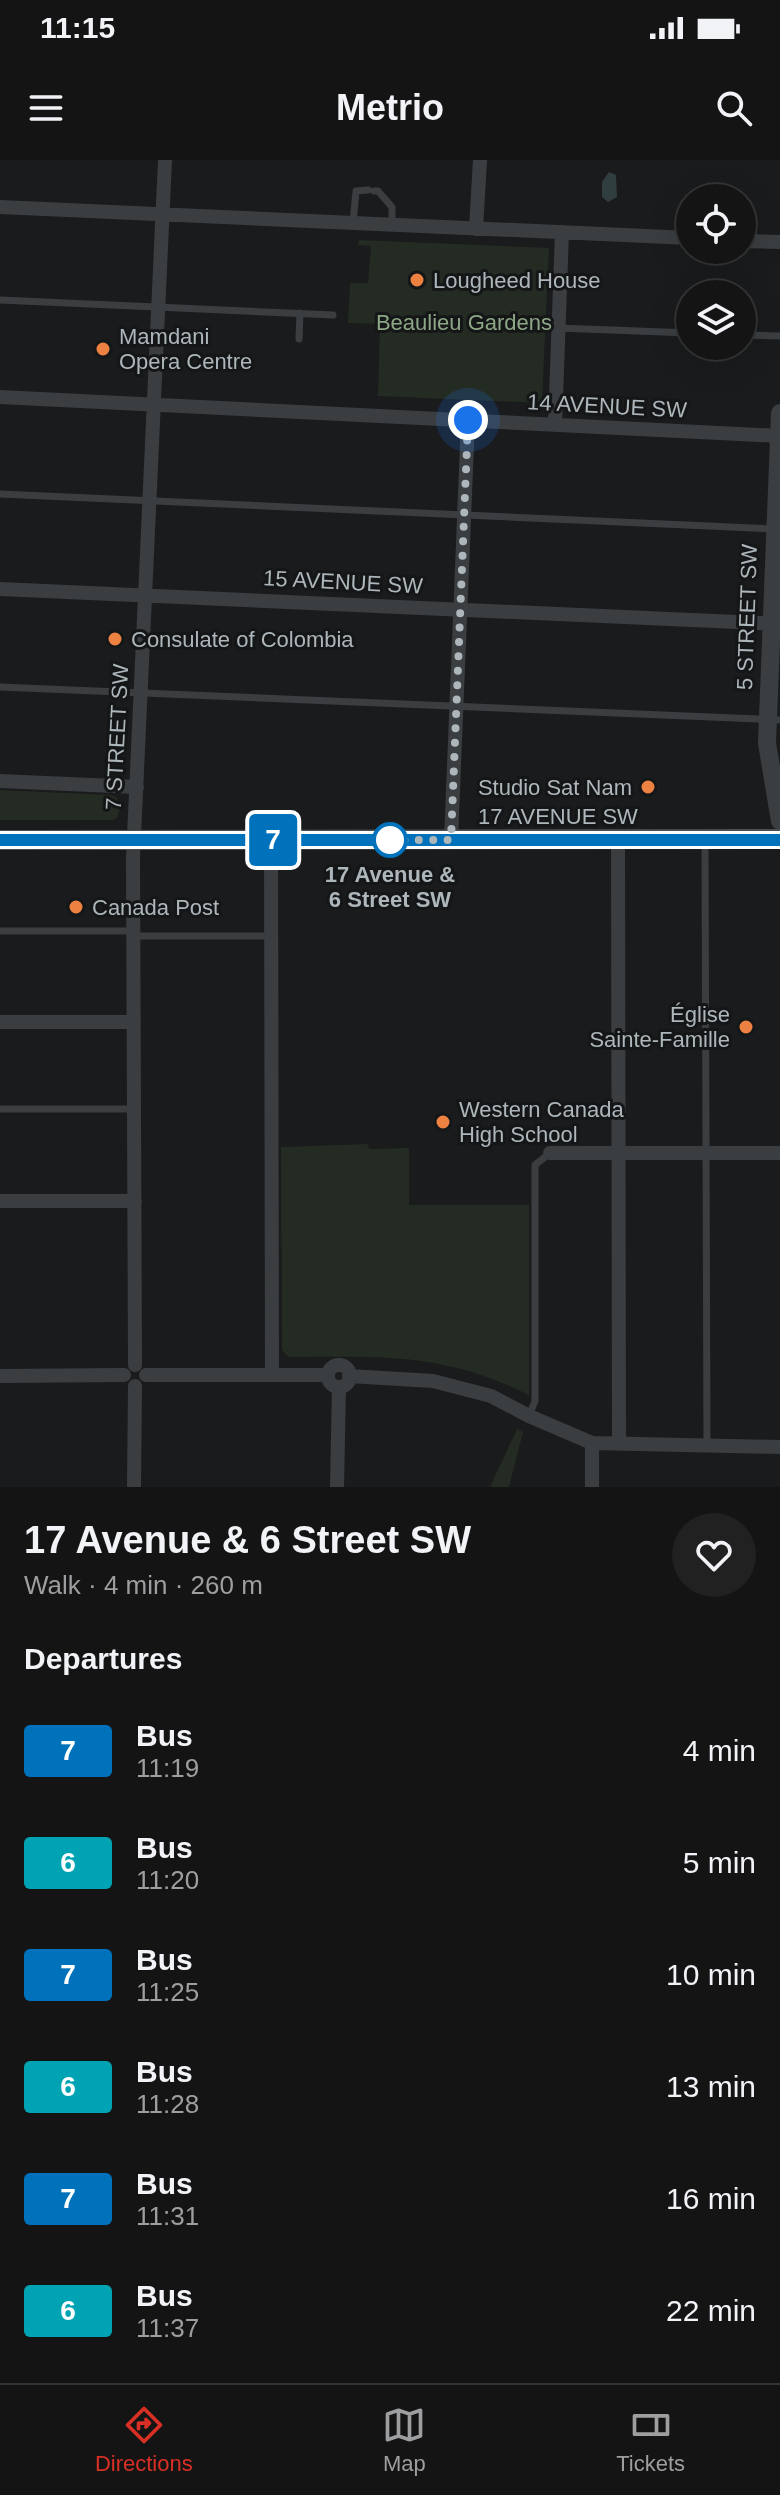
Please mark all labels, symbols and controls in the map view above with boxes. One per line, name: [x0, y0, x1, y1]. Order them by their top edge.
text: 11:15: [40, 11, 115, 44]
icon: menu: [24, 86, 68, 130]
icon: search: [712, 86, 756, 130]
text: Metrio: [336, 87, 444, 128]
map controls: [676, 184, 756, 360]
button: locate: [676, 184, 756, 264]
place label: Lougheed House: [433, 268, 601, 293]
marker: Lougheed House: [408, 271, 426, 289]
button: layers: [676, 280, 756, 360]
park label: Beaulieu Gardens: [376, 310, 552, 335]
place label: Mamdani Opera Centre: [119, 324, 252, 374]
marker: Mamdani Opera Centre: [94, 340, 112, 358]
street label: 14 AVENUE SW: [527, 389, 688, 423]
your location: [448, 400, 488, 440]
street label: 5 STREET SW: [732, 543, 762, 691]
street label: 15 AVENUE SW: [263, 565, 424, 599]
place label: Consulate of Colombia: [131, 627, 354, 652]
marker: Consulate of Colombia: [106, 630, 124, 648]
street label: 7 STREET SW: [101, 663, 133, 811]
place label: Studio Sat Nam: [478, 775, 632, 800]
marker: Studio Sat Nam: [639, 778, 657, 796]
street label: 17 AVENUE SW: [478, 804, 638, 829]
line badge: 7: [247, 814, 299, 866]
marker: 17 Avenue & 6 Street SW: [373, 823, 407, 857]
text: 7: [265, 824, 281, 855]
place label: 17 Avenue & 6 Street SW: [325, 862, 455, 912]
place label: Canada Post: [92, 895, 219, 920]
marker: Canada Post: [67, 898, 85, 916]
place label: Église Sainte-Famille: [589, 1002, 730, 1052]
marker: Église Sainte-Famille: [737, 1018, 755, 1036]
place label: Western Canada High School: [459, 1097, 624, 1147]
marker: Western Canada High School: [434, 1113, 452, 1131]
button: heart: [672, 1513, 756, 1597]
text: 17 Avenue & 6 Street SW: [24, 1519, 471, 1561]
text: Walk · 4 min · 260 m: [24, 1570, 263, 1600]
text: Departures: [24, 1642, 182, 1675]
text: Bus: [136, 1719, 193, 1752]
text: 4 min: [683, 1734, 756, 1767]
text: 7: [60, 1735, 76, 1766]
text: 11:19: [136, 1753, 199, 1783]
text: Bus: [136, 1831, 193, 1864]
text: 5 min: [683, 1846, 756, 1879]
text: 6: [60, 1847, 76, 1878]
text: 11:20: [136, 1865, 199, 1895]
text: Bus: [136, 1943, 193, 1976]
text: 10 min: [666, 1958, 756, 1991]
text: 7: [60, 1959, 76, 1990]
text: 11:25: [136, 1977, 199, 2007]
text: Bus: [136, 2055, 193, 2088]
text: 13 min: [666, 2070, 756, 2103]
text: 6: [60, 2071, 76, 2102]
text: 11:28: [136, 2089, 199, 2119]
text: Bus: [136, 2167, 193, 2200]
text: 16 min: [666, 2182, 756, 2215]
text: 7: [60, 2183, 76, 2214]
text: 11:31: [136, 2201, 199, 2231]
text: Bus: [136, 2279, 193, 2312]
text: 22 min: [666, 2294, 756, 2327]
text: 6: [60, 2295, 76, 2326]
text: 11:37: [136, 2313, 199, 2343]
tab: Directions: [95, 2403, 193, 2477]
tab: Map: [382, 2403, 426, 2477]
tab: Tickets: [616, 2403, 685, 2477]

